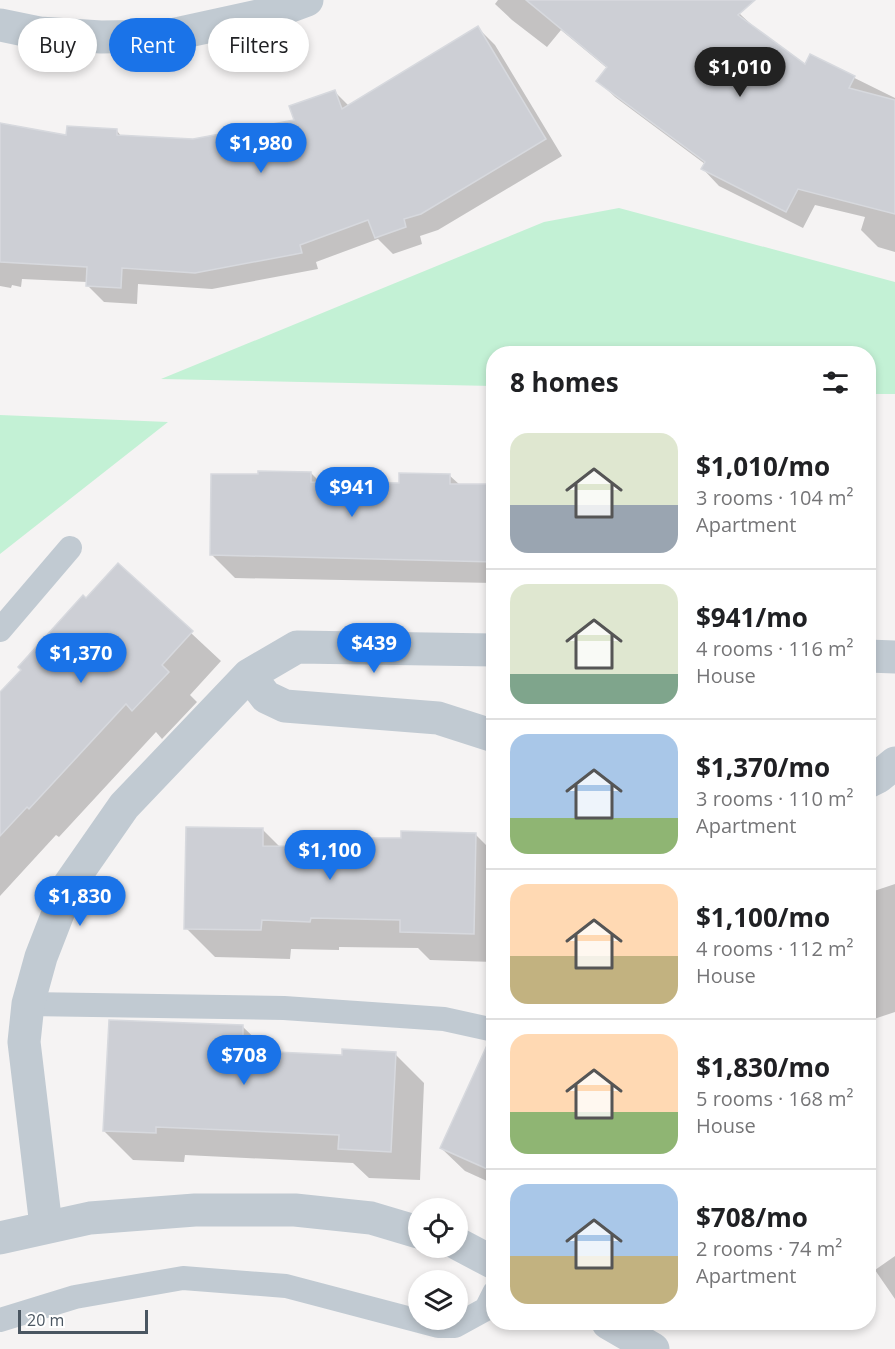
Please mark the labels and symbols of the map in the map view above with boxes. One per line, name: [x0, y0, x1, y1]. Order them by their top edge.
pin: $1,010: [691, 47, 789, 98]
pin: $1,980: [212, 123, 310, 174]
pin: $941: [316, 467, 388, 518]
pin: $439: [338, 623, 410, 674]
pin: $1,370: [32, 633, 130, 684]
pin: $1,100: [281, 830, 379, 881]
pin: $1,830: [31, 876, 129, 927]
pin: $708: [208, 1035, 280, 1086]
scale bar: [18, 1307, 148, 1334]

